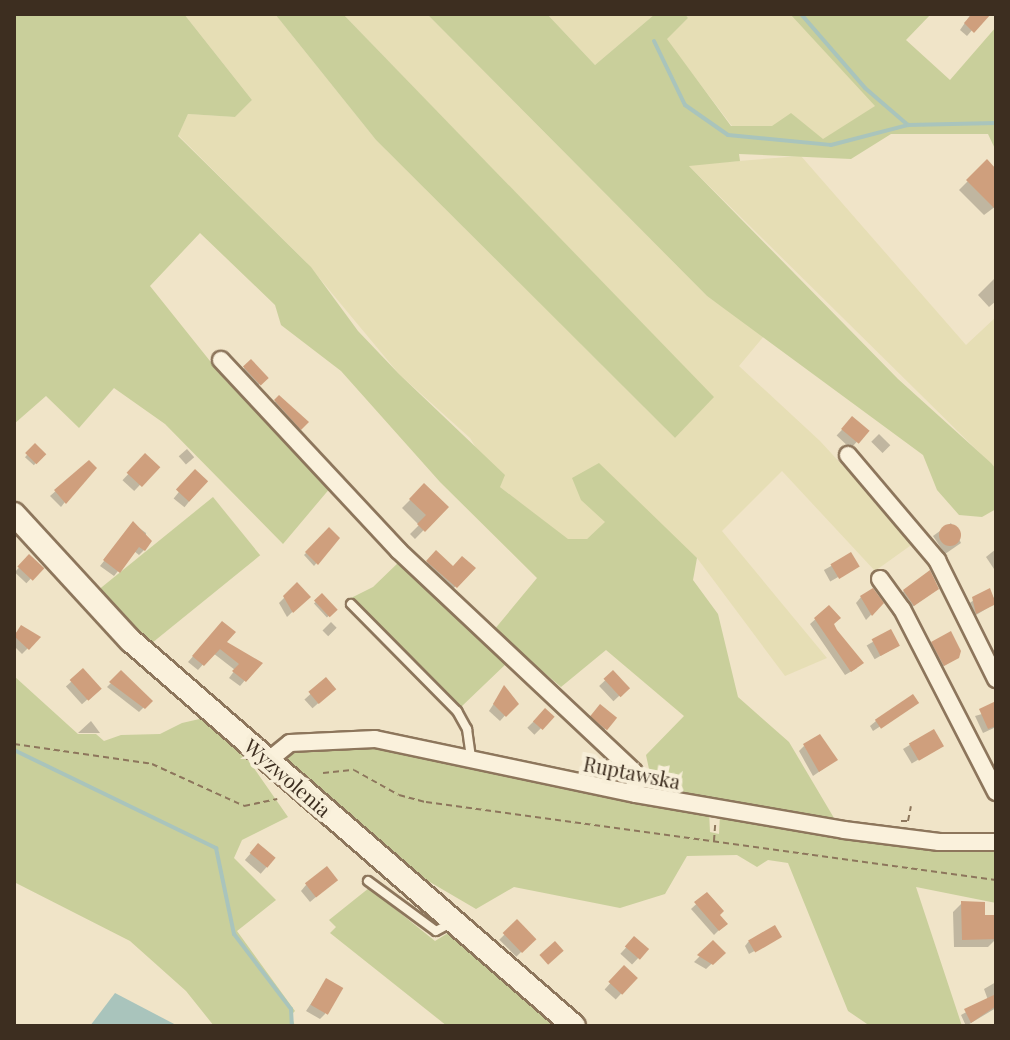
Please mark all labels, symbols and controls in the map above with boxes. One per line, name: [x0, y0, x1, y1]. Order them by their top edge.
street label: Wyzwolenia: [240, 733, 336, 821]
street label: Ruptawska: [582, 751, 682, 793]

